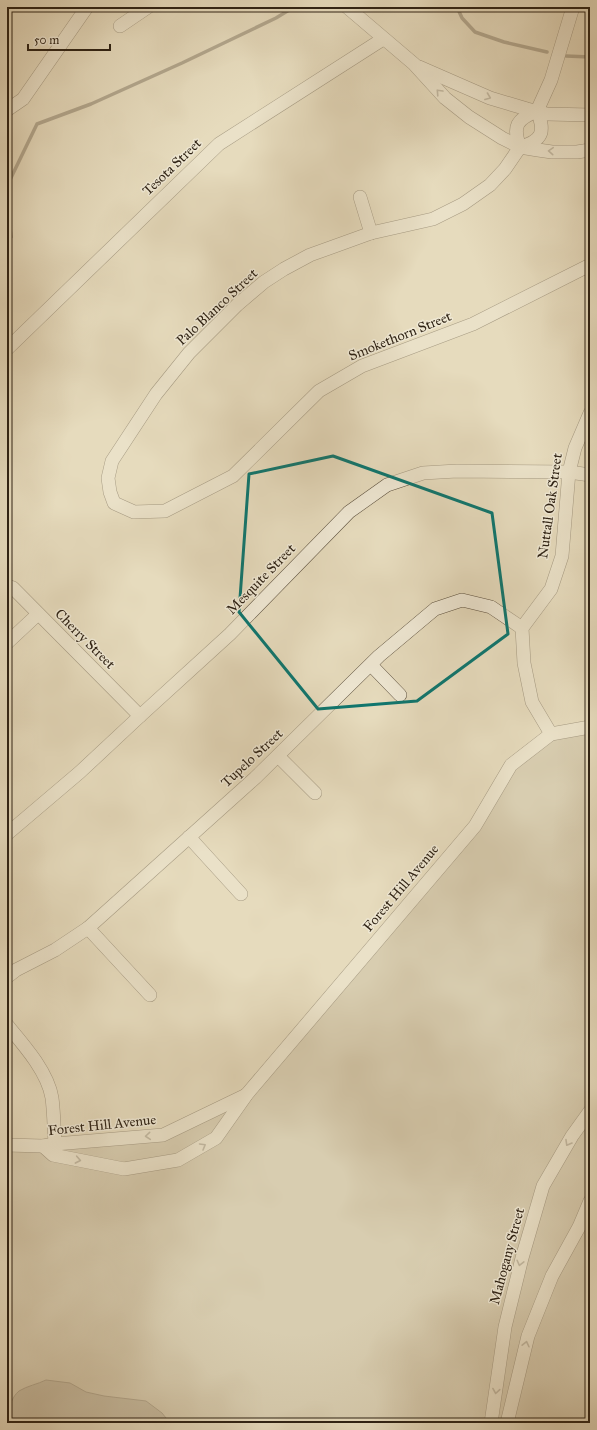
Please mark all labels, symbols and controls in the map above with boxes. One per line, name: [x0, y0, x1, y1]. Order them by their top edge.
scale bar: [28, 26, 110, 52]
text: 50 m: [34, 33, 59, 47]
one-way arrow: [436, 89, 444, 97]
one-way arrow: [485, 92, 492, 100]
street label: Tesota Street: [139, 135, 205, 199]
one-way arrow: [548, 147, 554, 156]
street label: Palo Blanco Street: [173, 265, 261, 349]
street label: Smokethorn Street: [346, 308, 454, 364]
street label: Nuttall Oak Street: [534, 452, 566, 560]
street label: Mesquite Street: [223, 540, 300, 619]
street label: Cherry Street: [51, 605, 119, 673]
street label: Tupelo Street: [218, 725, 286, 791]
street label: Forest Hill Avenue: [360, 841, 443, 935]
street label: Forest Hill Avenue: [47, 1111, 157, 1139]
one-way arrow: [145, 1132, 151, 1141]
one-way arrow: [565, 1139, 572, 1146]
one-way arrow: [199, 1144, 206, 1151]
one-way arrow: [75, 1155, 81, 1164]
street label: Mahogany Street: [486, 1206, 528, 1306]
one-way arrow: [517, 1260, 525, 1267]
one-way arrow: [521, 1341, 529, 1348]
one-way arrow: [492, 1388, 501, 1394]

